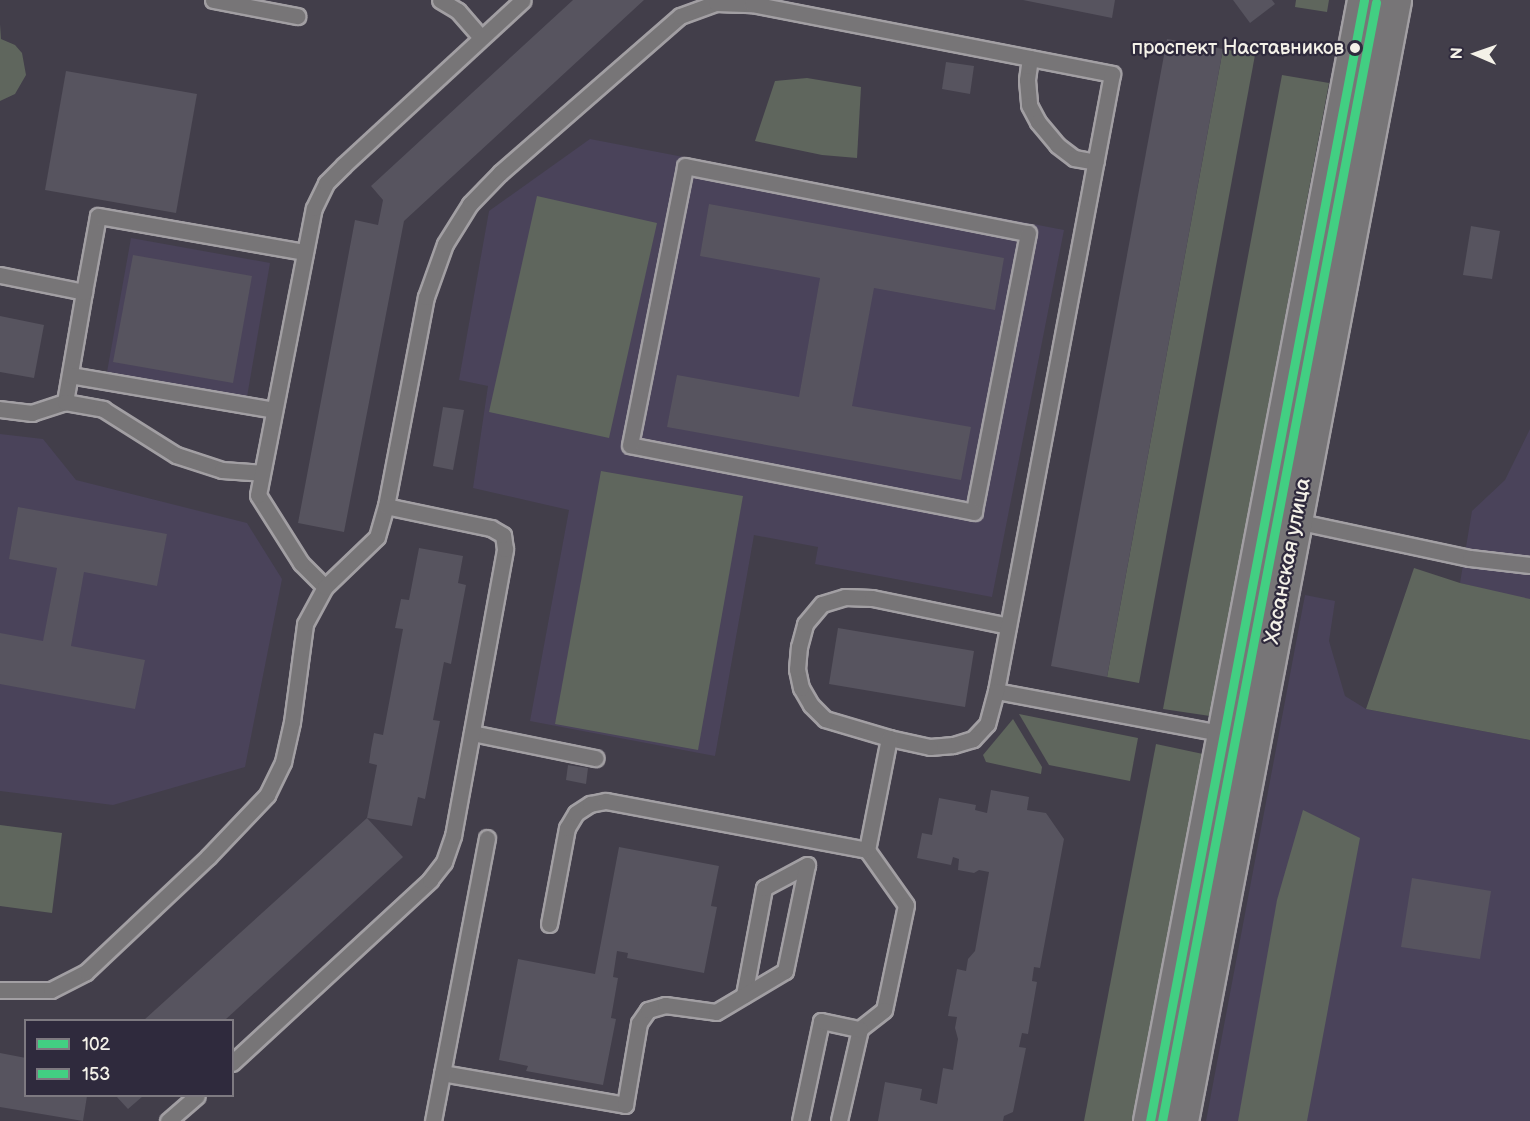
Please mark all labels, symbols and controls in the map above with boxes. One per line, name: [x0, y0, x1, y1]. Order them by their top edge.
north arrow: [1446, 24, 1506, 84]
place label: проспект Наставников: [1131, 36, 1344, 60]
marker: проспект Наставников: [1349, 42, 1361, 54]
text: N: [1448, 47, 1467, 60]
street label: Хасанская улица: [1260, 476, 1316, 646]
legend: [24, 1019, 234, 1097]
text: 102: [82, 1034, 110, 1055]
text: 153: [82, 1064, 110, 1085]

